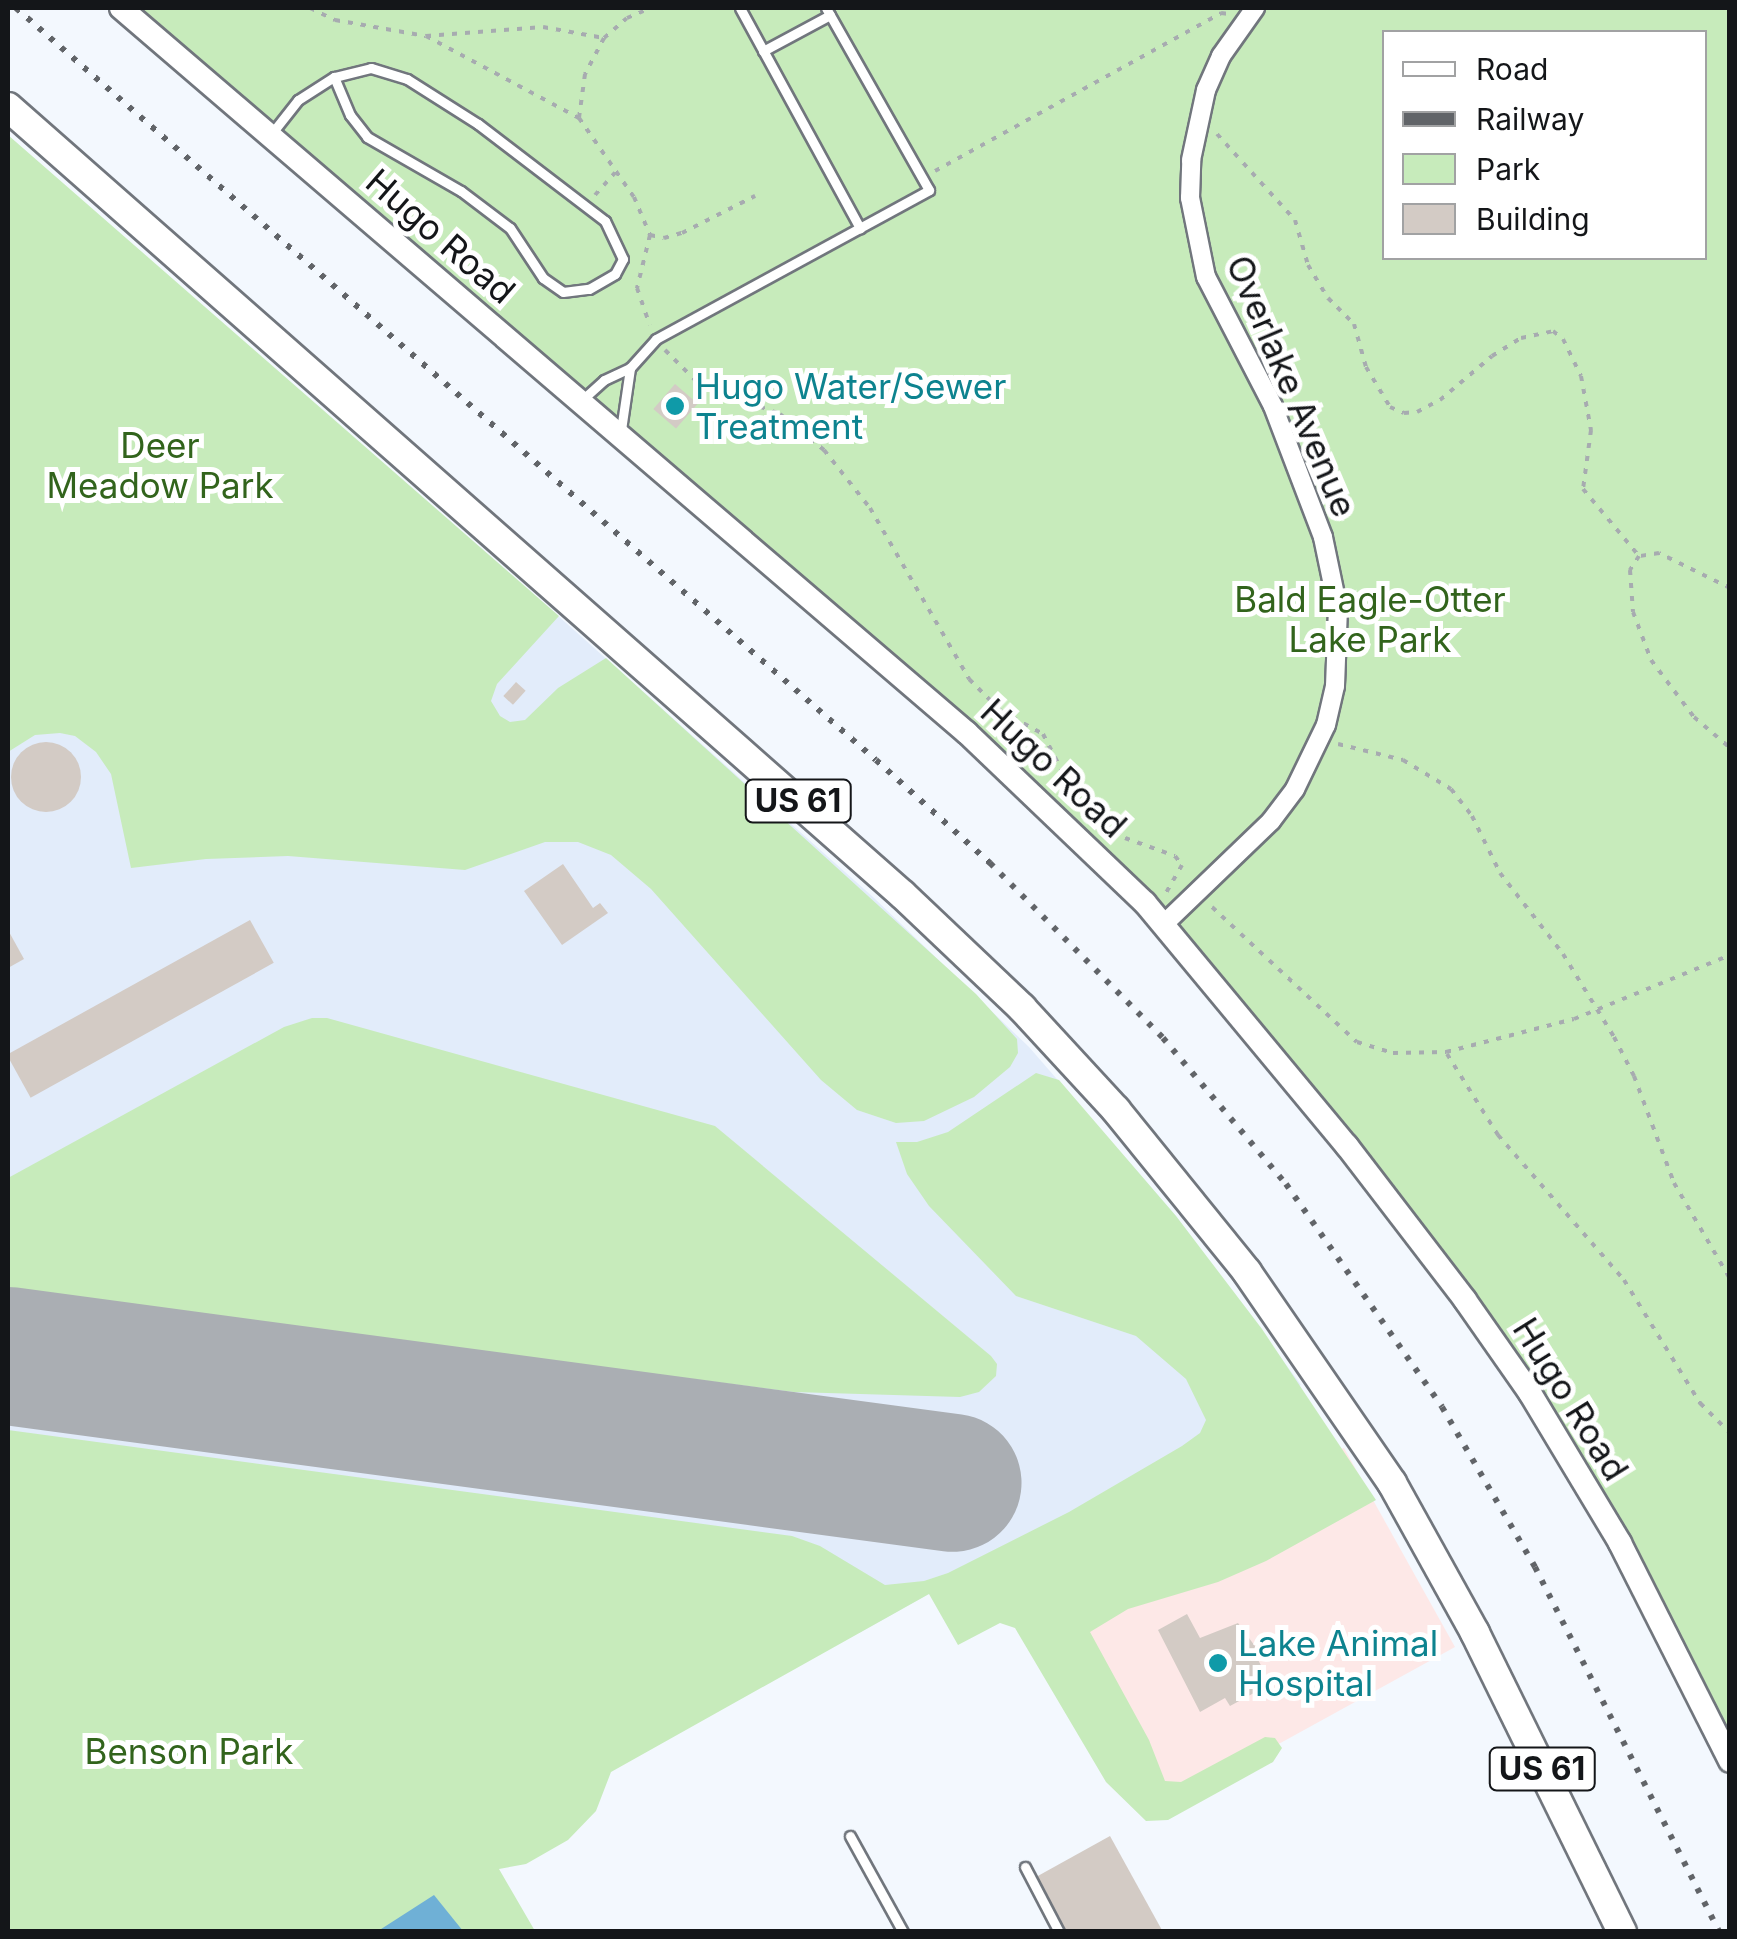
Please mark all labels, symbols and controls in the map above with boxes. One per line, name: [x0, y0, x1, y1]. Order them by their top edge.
legend: [1382, 30, 1707, 260]
text: Road: [1476, 51, 1548, 87]
text: Railway: [1476, 101, 1584, 137]
text: Park: [1476, 151, 1540, 187]
street label: Hugo Road: [358, 160, 524, 312]
text: Building: [1476, 201, 1590, 237]
street label: Overlake Avenue: [1218, 249, 1366, 523]
place label: Hugo Water/Sewer Treatment: [695, 365, 1006, 447]
marker: Hugo Water/Sewer Treatment: [664, 395, 686, 417]
park label: Deer Meadow Park: [46, 424, 274, 506]
park label: Bald Eagle-Otter Lake Park: [1234, 578, 1506, 660]
street label: Hugo Road: [973, 690, 1135, 846]
road number: US 61: [743, 774, 853, 828]
street label: Hugo Road: [1505, 1310, 1637, 1488]
place label: Lake Animal Hospital: [1238, 1622, 1438, 1704]
marker: Lake Animal Hospital: [1207, 1652, 1229, 1674]
park label: Benson Park: [85, 1730, 293, 1772]
road number: US 61: [1487, 1742, 1597, 1796]

